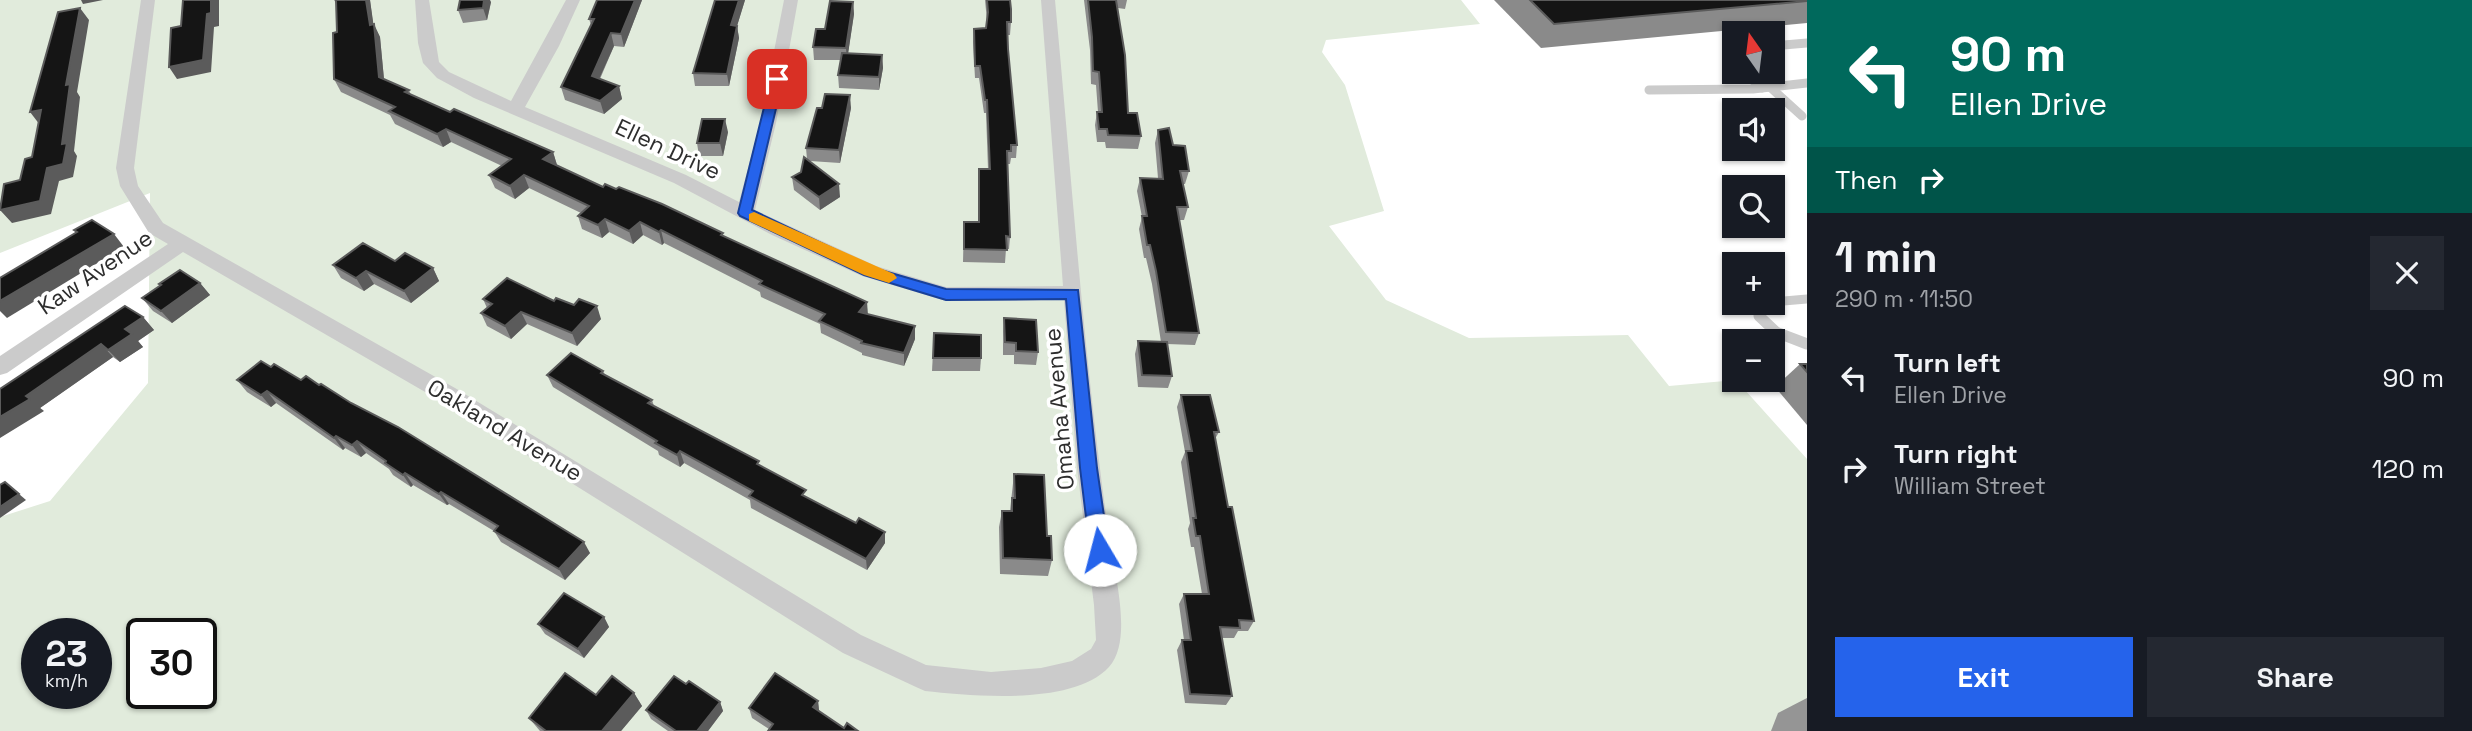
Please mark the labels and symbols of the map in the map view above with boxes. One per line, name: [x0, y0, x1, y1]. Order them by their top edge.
north arrow: [1722, 21, 1785, 84]
pin: [747, 49, 807, 109]
street label: Ellen Drive: [610, 112, 726, 186]
street label: Kaw Avenue: [32, 223, 158, 321]
street label: Omaha Avenue: [1037, 327, 1081, 491]
street label: Oakland Avenue: [422, 372, 588, 488]
position arrow: [1063, 513, 1137, 587]
speed limit sign: 30: [126, 618, 217, 709]

